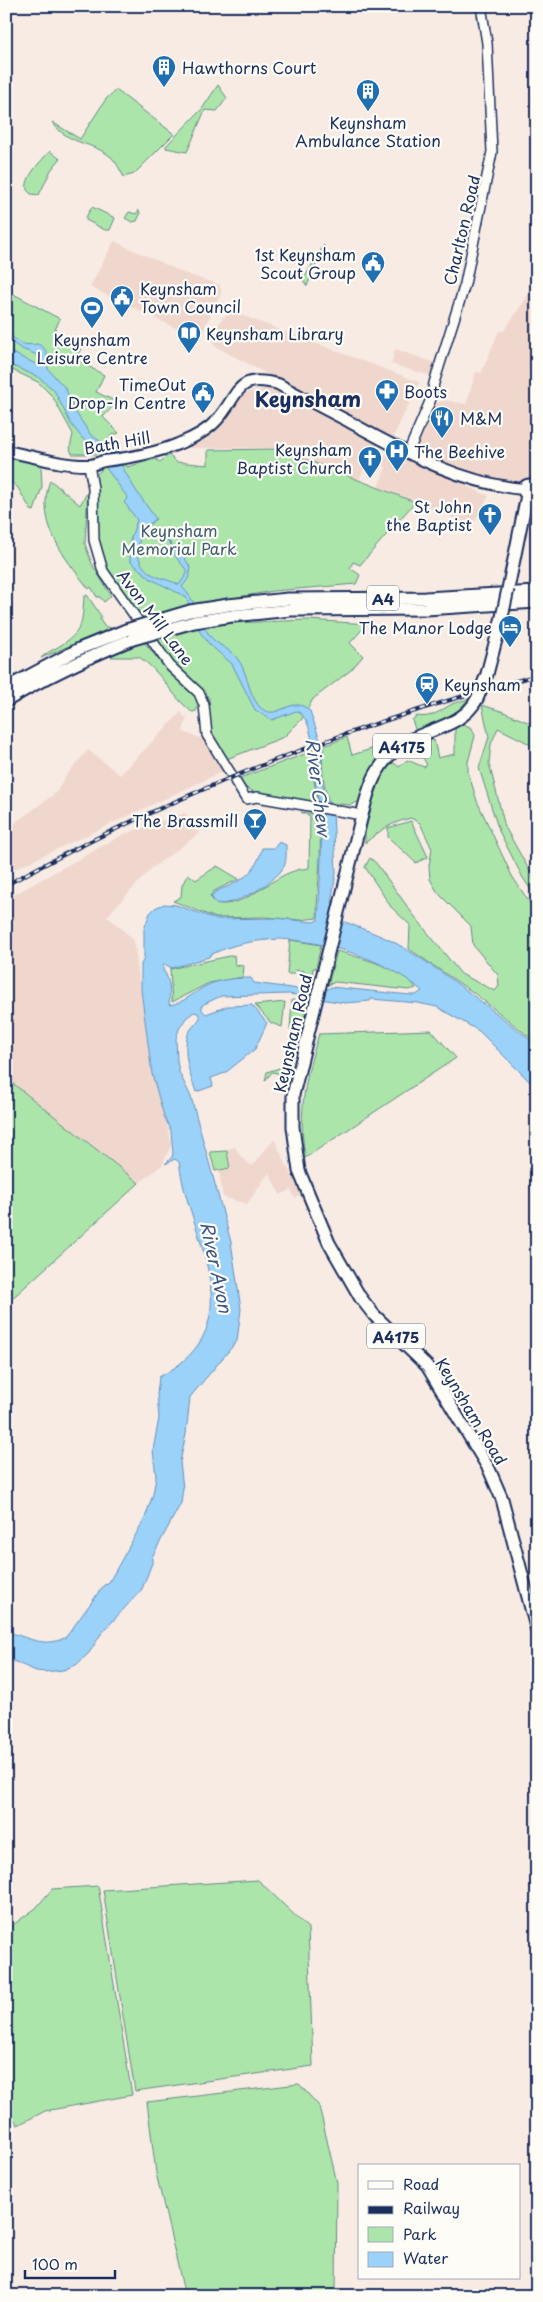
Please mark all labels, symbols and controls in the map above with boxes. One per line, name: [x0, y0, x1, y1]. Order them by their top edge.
building icon: Hawthorns Court: [151, 54, 177, 88]
place label: Hawthorns Court: [182, 55, 317, 79]
building icon: Keynsham Ambulance Station: [355, 78, 381, 112]
place label: Keynsham Ambulance Station: [295, 110, 441, 152]
street label: Charlton Road: [437, 173, 485, 287]
place label: 1st Keynsham Scout Group: [255, 242, 356, 284]
public building icon: 1st Keynsham Scout Group: [360, 250, 386, 284]
place label: Keynsham Town Council: [140, 276, 241, 318]
public building icon: Keynsham Town Council: [109, 284, 135, 318]
sports icon: Keynsham Leisure Centre: [79, 295, 105, 329]
library icon: Keynsham Library: [176, 320, 202, 354]
place label: Keynsham Library: [206, 321, 344, 345]
place label: Keynsham Leisure Centre: [36, 327, 148, 369]
place label: TimeOut Drop-In Centre: [68, 372, 186, 414]
pharmacy icon: Boots: [374, 378, 400, 412]
place label: Boots: [404, 379, 447, 403]
public building icon: TimeOut Drop-In Centre: [190, 380, 216, 414]
district label: Keynsham: [255, 382, 361, 414]
restaurant icon: M&M: [429, 405, 455, 439]
place label: M&M: [460, 406, 502, 430]
street label: Bath Hill: [82, 424, 152, 460]
place label: Keynsham Baptist Church: [236, 437, 352, 479]
hospital icon: The Beehive: [384, 438, 410, 472]
place label: The Beehive: [414, 439, 505, 463]
church icon: Keynsham Baptist Church: [357, 445, 383, 479]
place label: St John the Baptist: [386, 494, 472, 536]
church icon: St John the Baptist: [477, 502, 503, 536]
park label: Keynsham Memorial Park: [121, 518, 237, 560]
street label: Avon Mill Lane: [112, 564, 200, 670]
road number: A4: [367, 586, 399, 610]
hotel icon: The Manor Lodge: [497, 614, 523, 648]
place label: The Manor Lodge: [359, 615, 492, 639]
station icon: Keynsham: [414, 671, 440, 705]
place label: Keynsham: [444, 672, 521, 696]
road number: A4175: [373, 734, 431, 758]
water label: River Chew: [300, 737, 339, 840]
bar icon: The Brassmill: [242, 807, 268, 841]
place label: The Brassmill: [132, 808, 238, 832]
street label: Keynsham Road: [267, 971, 317, 1095]
water label: River Avon: [194, 1219, 240, 1316]
road number: A4175: [367, 1324, 425, 1348]
street label: Keynsham Road: [431, 1353, 513, 1469]
legend: [358, 2164, 520, 2280]
text: Road: [403, 2172, 439, 2195]
text: Railway: [403, 2196, 460, 2219]
text: Park: [403, 2222, 437, 2245]
text: Water: [403, 2246, 448, 2269]
scale bar: [25, 2247, 115, 2279]
text: 100 m: [32, 2252, 78, 2275]

